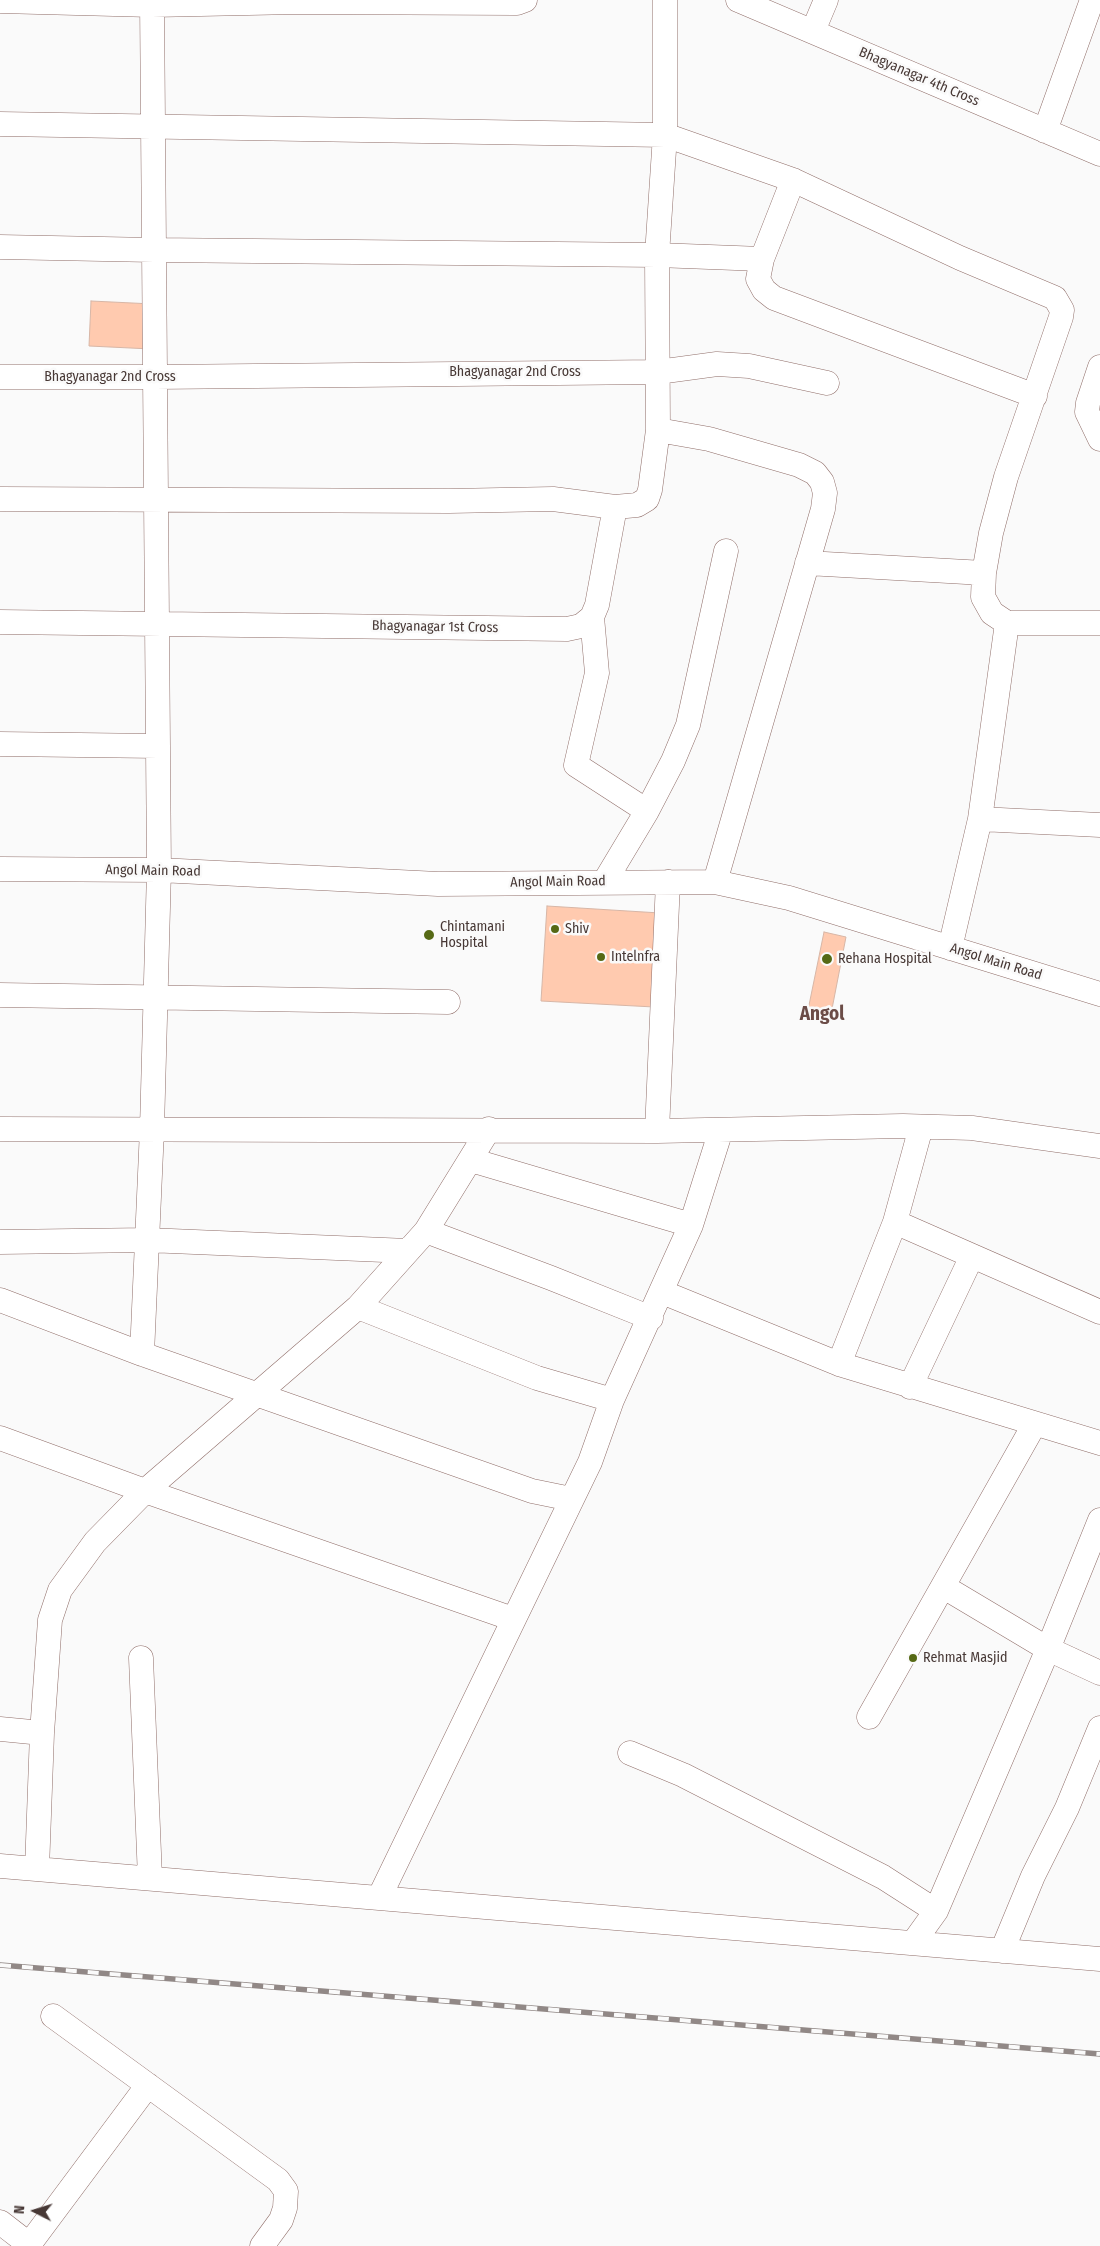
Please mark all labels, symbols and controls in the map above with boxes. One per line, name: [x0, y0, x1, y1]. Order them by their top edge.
street label: Bhagyanagar 4th Cross: [856, 44, 982, 110]
street label: Bhagyanagar 2nd Cross: [449, 364, 581, 380]
street label: Bhagyanagar 2nd Cross: [44, 369, 176, 385]
street label: Bhagyanagar 1st Cross: [372, 617, 498, 637]
street label: Angol Main Road: [105, 862, 201, 880]
street label: Angol Main Road: [510, 873, 606, 891]
place label: Chintamani Hospital: [440, 919, 505, 952]
place label: Shiv: [565, 921, 589, 937]
marker: Shiv: [549, 923, 561, 935]
marker: Chintamani Hospital: [422, 928, 436, 942]
street label: Angol Main Road: [948, 940, 1044, 984]
place label: Intelnfra: [611, 949, 660, 965]
marker: Intelnfra: [595, 951, 607, 963]
place label: Rehana Hospital: [838, 951, 932, 967]
marker: Rehana Hospital: [820, 952, 834, 966]
district label: Angol: [800, 1004, 844, 1026]
place label: Rehmat Masjid: [923, 1650, 1007, 1666]
marker: Rehmat Masjid: [907, 1652, 919, 1664]
north arrow: [10, 2186, 60, 2236]
text: N: [11, 2205, 28, 2215]

